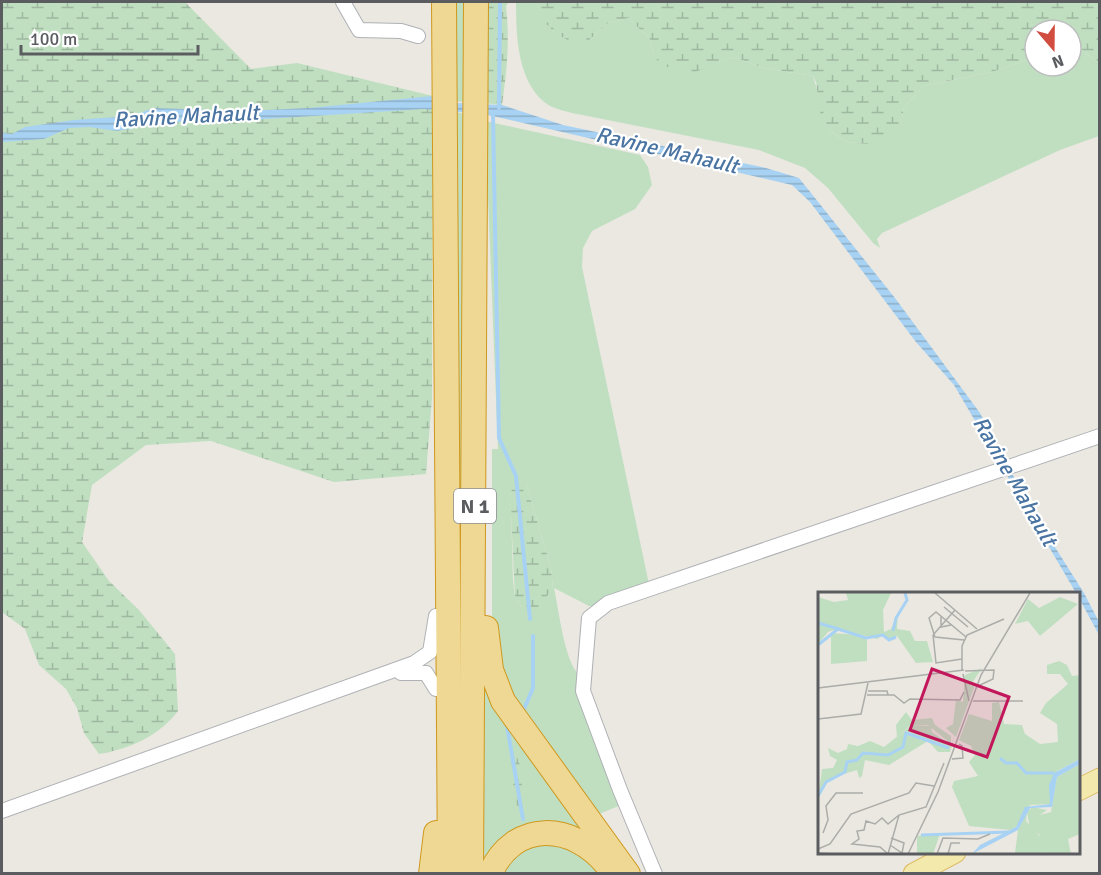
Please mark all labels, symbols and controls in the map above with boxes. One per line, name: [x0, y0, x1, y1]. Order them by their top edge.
scale bar: [21, 18, 198, 56]
north arrow: [1023, 18, 1083, 78]
text: 100 m: [30, 28, 77, 50]
text: N: [1049, 50, 1066, 72]
water label: Ravine Mahault: [113, 99, 262, 133]
water label: Ravine Mahault: [593, 121, 743, 180]
water label: Ravine Mahault: [967, 411, 1064, 553]
road number: N 1: [454, 489, 496, 523]
inset map: [818, 592, 1080, 854]

